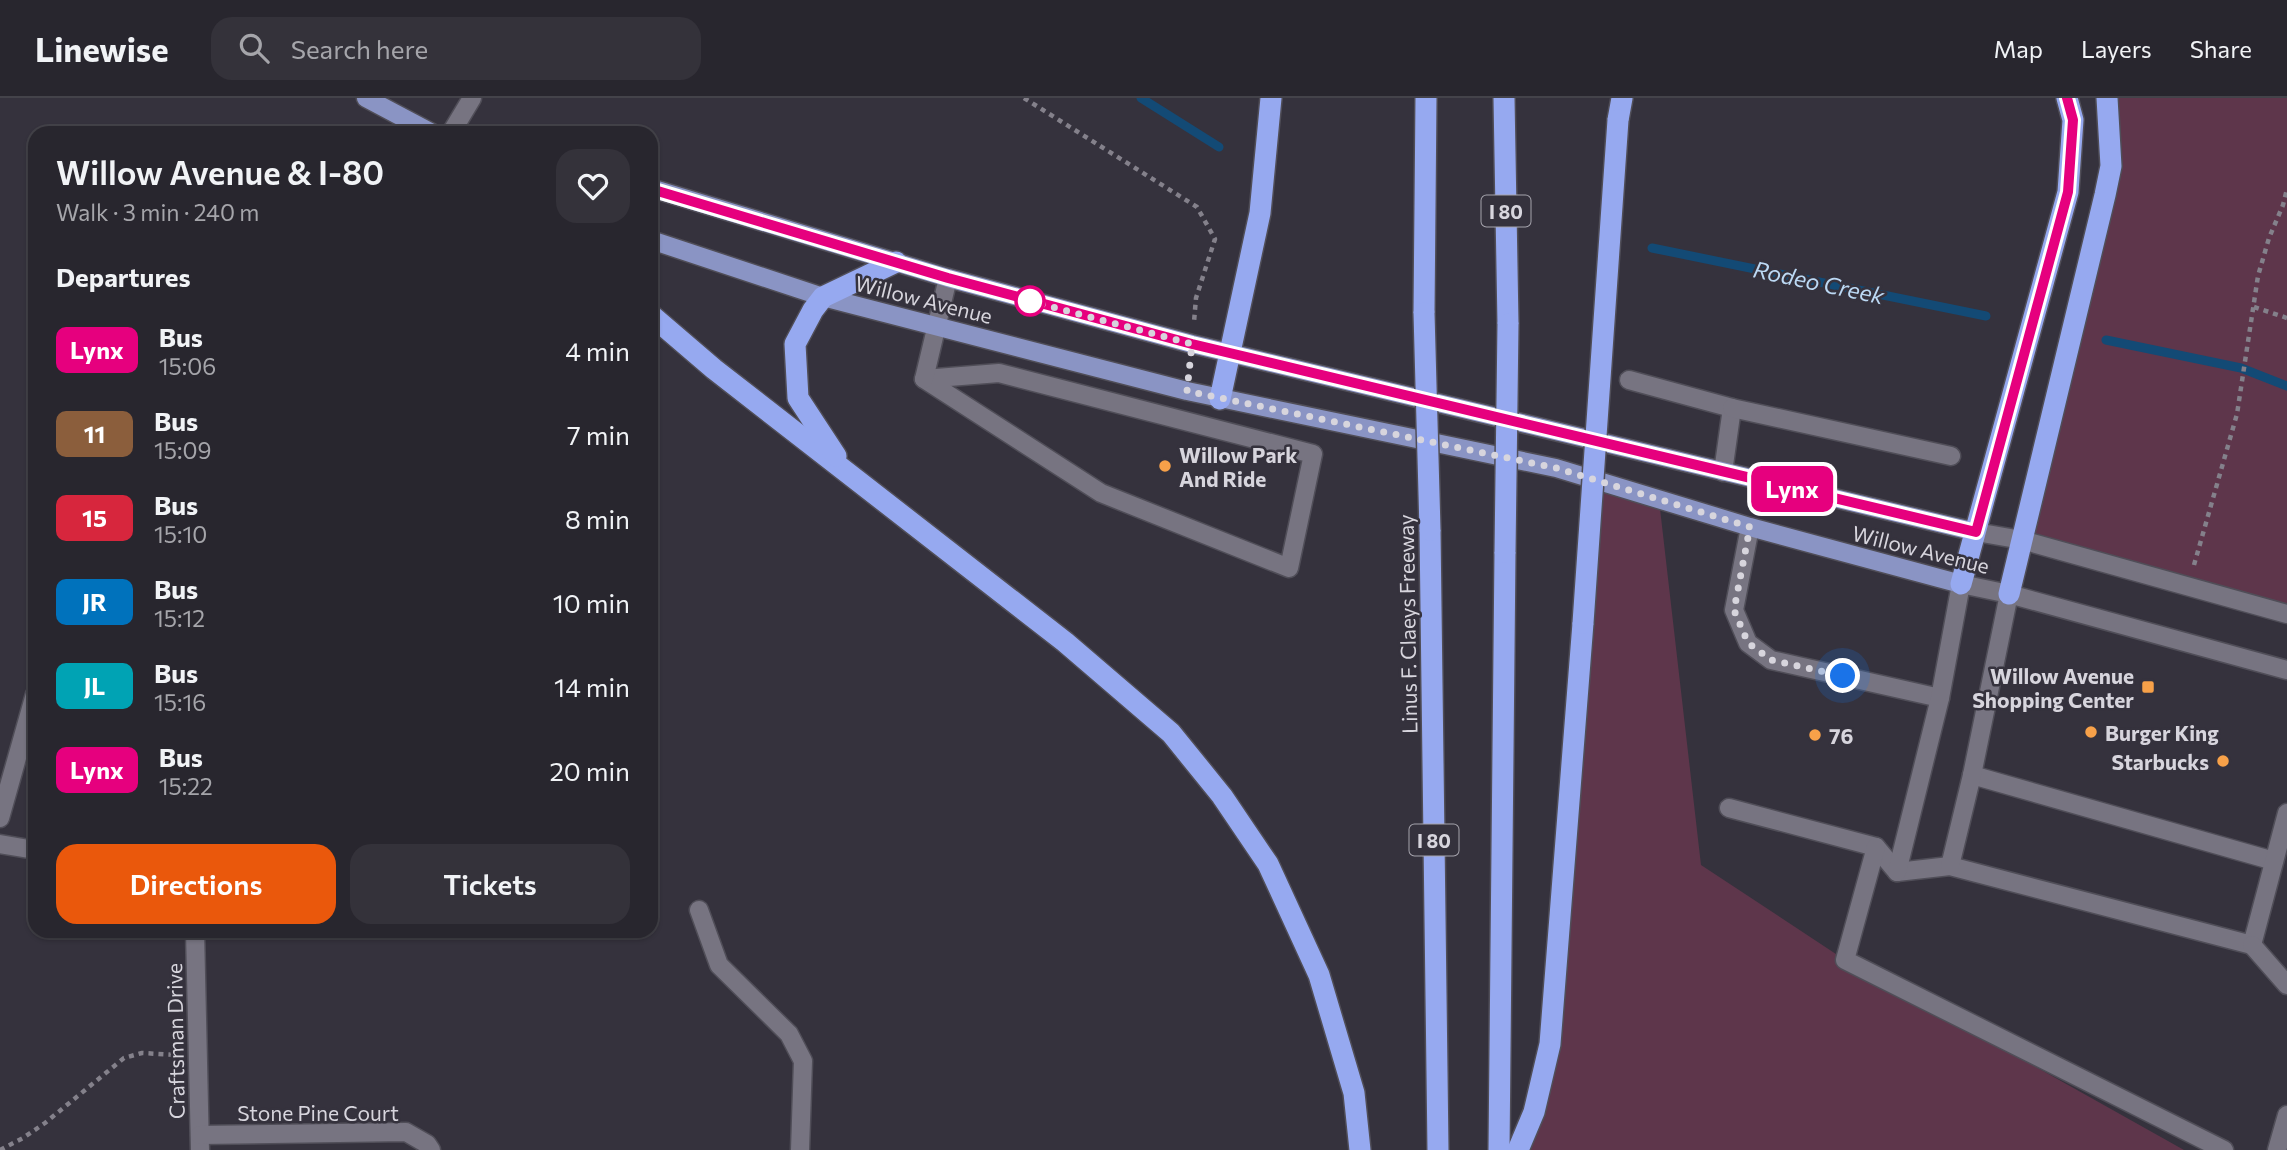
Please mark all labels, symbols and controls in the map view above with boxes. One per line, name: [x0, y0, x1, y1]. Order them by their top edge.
search box: [211, 17, 701, 80]
text: Linewise: [35, 28, 169, 69]
icon: search: [235, 29, 273, 67]
text: Search here: [291, 33, 428, 64]
text: Map: [1994, 34, 2043, 63]
text: Layers: [2081, 34, 2152, 63]
text: Share: [2190, 34, 2252, 63]
button: heart: [556, 149, 630, 223]
text: Willow Avenue & I-80: [56, 151, 384, 192]
road number: I 80: [1482, 195, 1530, 226]
text: Walk · 3 min · 240 m: [56, 198, 259, 226]
water label: Rodeo Creek: [1751, 254, 1888, 310]
text: Departures: [56, 261, 191, 292]
street label: Willow Avenue: [853, 270, 995, 328]
unlabelled marker: [1015, 286, 1045, 316]
text: Bus: [159, 321, 203, 352]
text: Lynx: [70, 335, 124, 364]
text: 4 min: [565, 335, 630, 366]
text: 15:06: [159, 352, 216, 380]
text: Bus: [154, 405, 198, 436]
text: 11: [84, 419, 105, 448]
text: 7 min: [567, 419, 630, 450]
text: 15:09: [154, 436, 211, 464]
place label: Willow Park And Ride: [1179, 442, 1297, 491]
marker: Willow Park And Ride: [1157, 458, 1173, 474]
line badge: Lynx: [1743, 466, 1841, 512]
text: Lynx: [1765, 474, 1819, 503]
text: Bus: [154, 489, 198, 520]
text: 15: [82, 503, 107, 532]
text: 8 min: [565, 503, 630, 534]
street label: Linus F. Claeys Freeway: [1393, 514, 1421, 734]
text: 15:10: [154, 520, 207, 548]
street label: Willow Avenue: [1850, 520, 1992, 578]
text: Bus: [154, 573, 198, 604]
text: JR: [82, 587, 107, 616]
text: 10 min: [553, 587, 630, 618]
text: 15:12: [154, 604, 205, 632]
text: Bus: [154, 657, 198, 688]
your location: [1825, 658, 1860, 693]
place label: Willow Avenue Shopping Center: [1972, 663, 2134, 712]
text: JL: [84, 671, 105, 700]
text: 14 min: [554, 671, 630, 702]
marker: Willow Avenue Shopping Center: [2140, 679, 2156, 695]
text: 15:16: [154, 688, 206, 716]
place label: Burger King: [2105, 720, 2219, 745]
place label: 76: [1829, 723, 1853, 748]
marker: Burger King: [2083, 724, 2099, 740]
marker: 76: [1807, 727, 1823, 743]
text: Bus: [159, 741, 203, 772]
place label: Starbucks: [2112, 749, 2209, 774]
marker: Starbucks: [2215, 753, 2231, 769]
text: Lynx: [70, 755, 124, 784]
text: 20 min: [549, 755, 630, 786]
text: 15:22: [159, 772, 213, 800]
road number: I 80: [1410, 824, 1458, 856]
button: Directions: [56, 844, 336, 924]
button: Tickets: [350, 844, 630, 924]
street label: Craftsman Drive: [161, 963, 189, 1119]
street label: Stone Pine Court: [237, 1100, 399, 1125]

